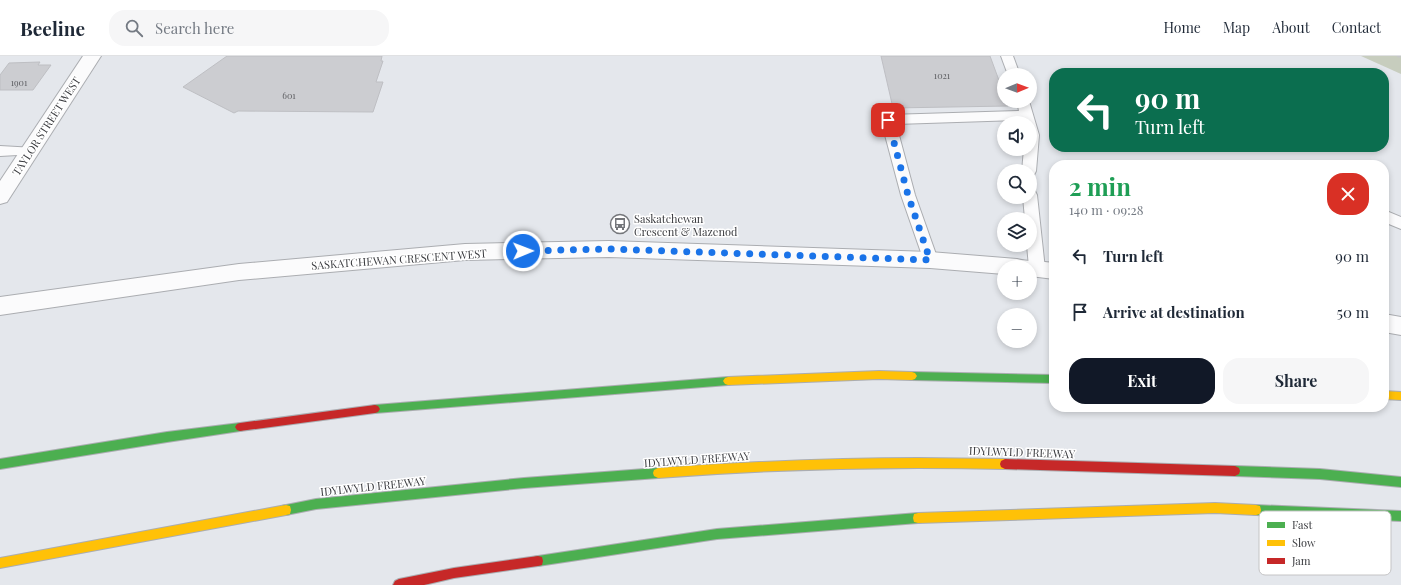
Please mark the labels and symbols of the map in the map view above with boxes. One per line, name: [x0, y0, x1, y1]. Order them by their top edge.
north arrow: [997, 68, 1037, 108]
house number: 1021: [934, 69, 951, 81]
street label: TAYLOR STREET WEST: [8, 74, 84, 178]
house number: 1901: [11, 76, 28, 88]
house number: 601: [282, 89, 296, 101]
pin: [871, 103, 905, 137]
place label: Saskatchewan Crescent & Mazenod: [634, 211, 738, 239]
bus stop icon: Saskatchewan Crescent & Mazenod: [609, 213, 631, 235]
position arrow: [502, 230, 544, 272]
street label: SASKATCHEWAN CRESCENT WEST: [311, 245, 487, 273]
street label: IDYLWYLD FREEWAY: [969, 443, 1076, 461]
street label: IDYLWYLD FREEWAY: [644, 448, 751, 470]
street label: IDYLWYLD FREEWAY: [319, 473, 427, 499]
legend: [1259, 511, 1391, 575]
text: Fast: [1292, 517, 1312, 532]
text: Slow: [1292, 535, 1316, 550]
text: Jam: [1291, 553, 1311, 568]

